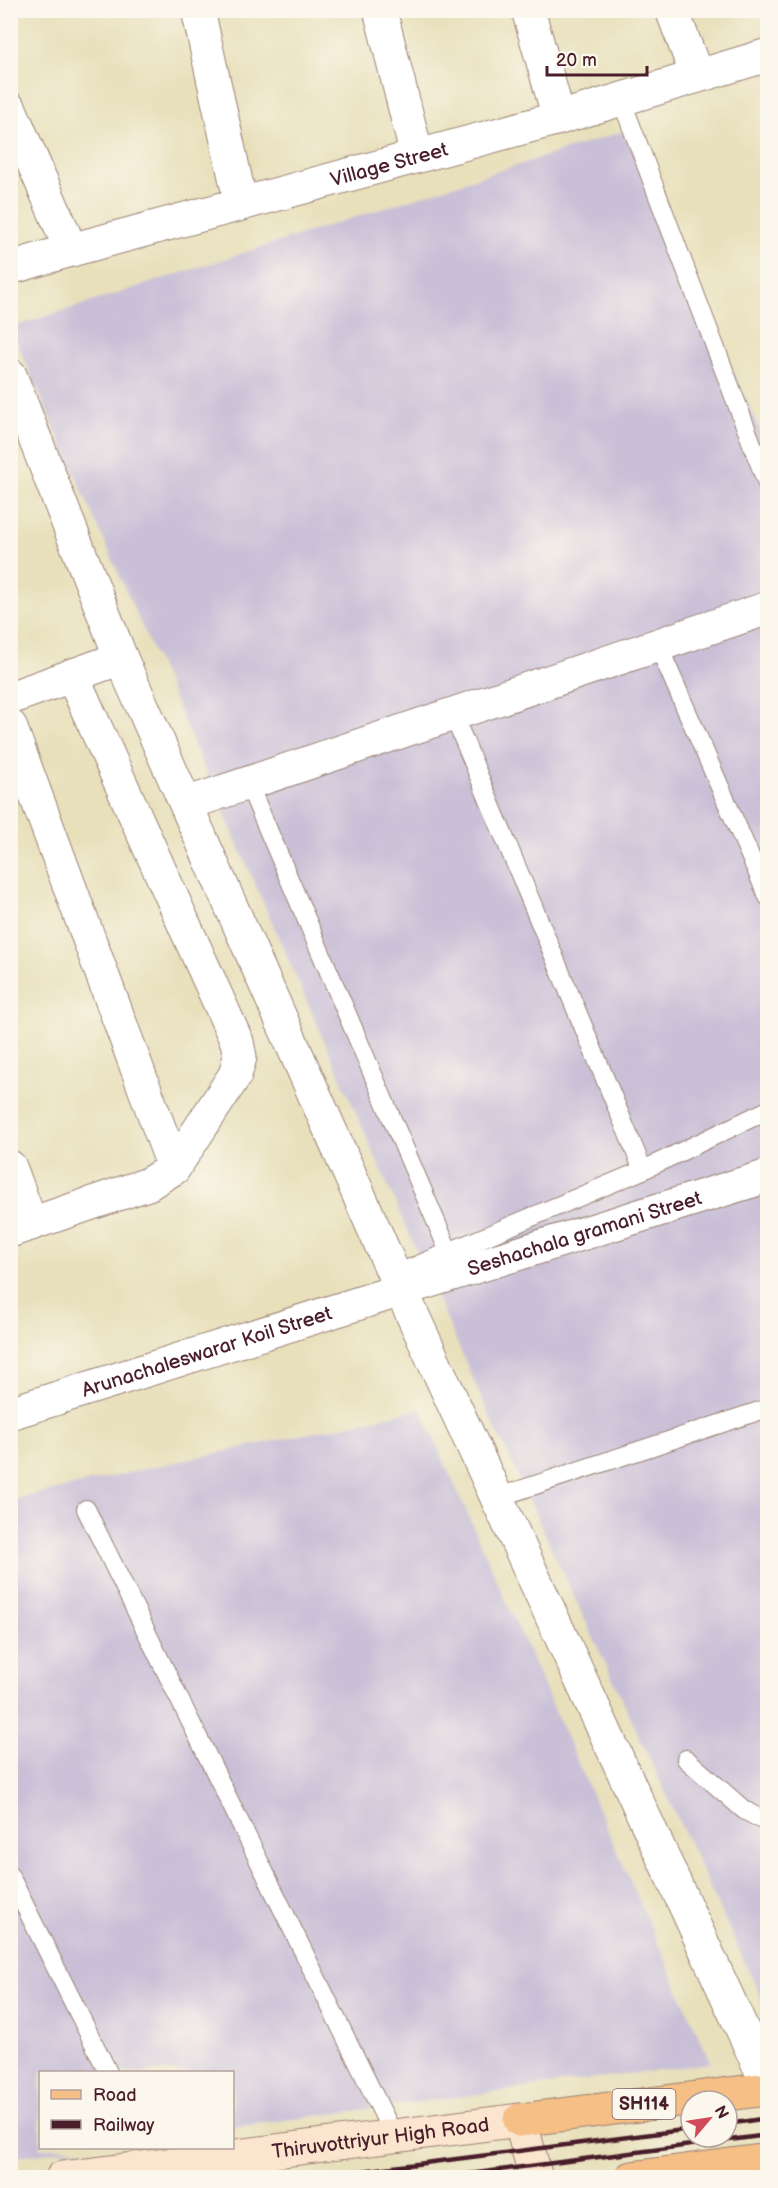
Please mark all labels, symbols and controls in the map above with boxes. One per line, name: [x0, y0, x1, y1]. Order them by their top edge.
scale bar: [547, 39, 648, 77]
text: 20 m: [556, 50, 597, 71]
street label: Village Street: [328, 138, 451, 192]
street label: Seshachala gramani Street: [465, 1186, 705, 1282]
street label: Arunachaleswarar Koil Street: [79, 1302, 335, 1403]
legend: [39, 2071, 234, 2149]
text: Road: [93, 2085, 137, 2106]
road number: SH114: [612, 2089, 676, 2119]
north arrow: [679, 2089, 739, 2149]
text: N: [710, 2103, 732, 2122]
street label: Thiruvottriyur High Road: [270, 2113, 491, 2164]
text: Railway: [93, 2115, 155, 2136]

